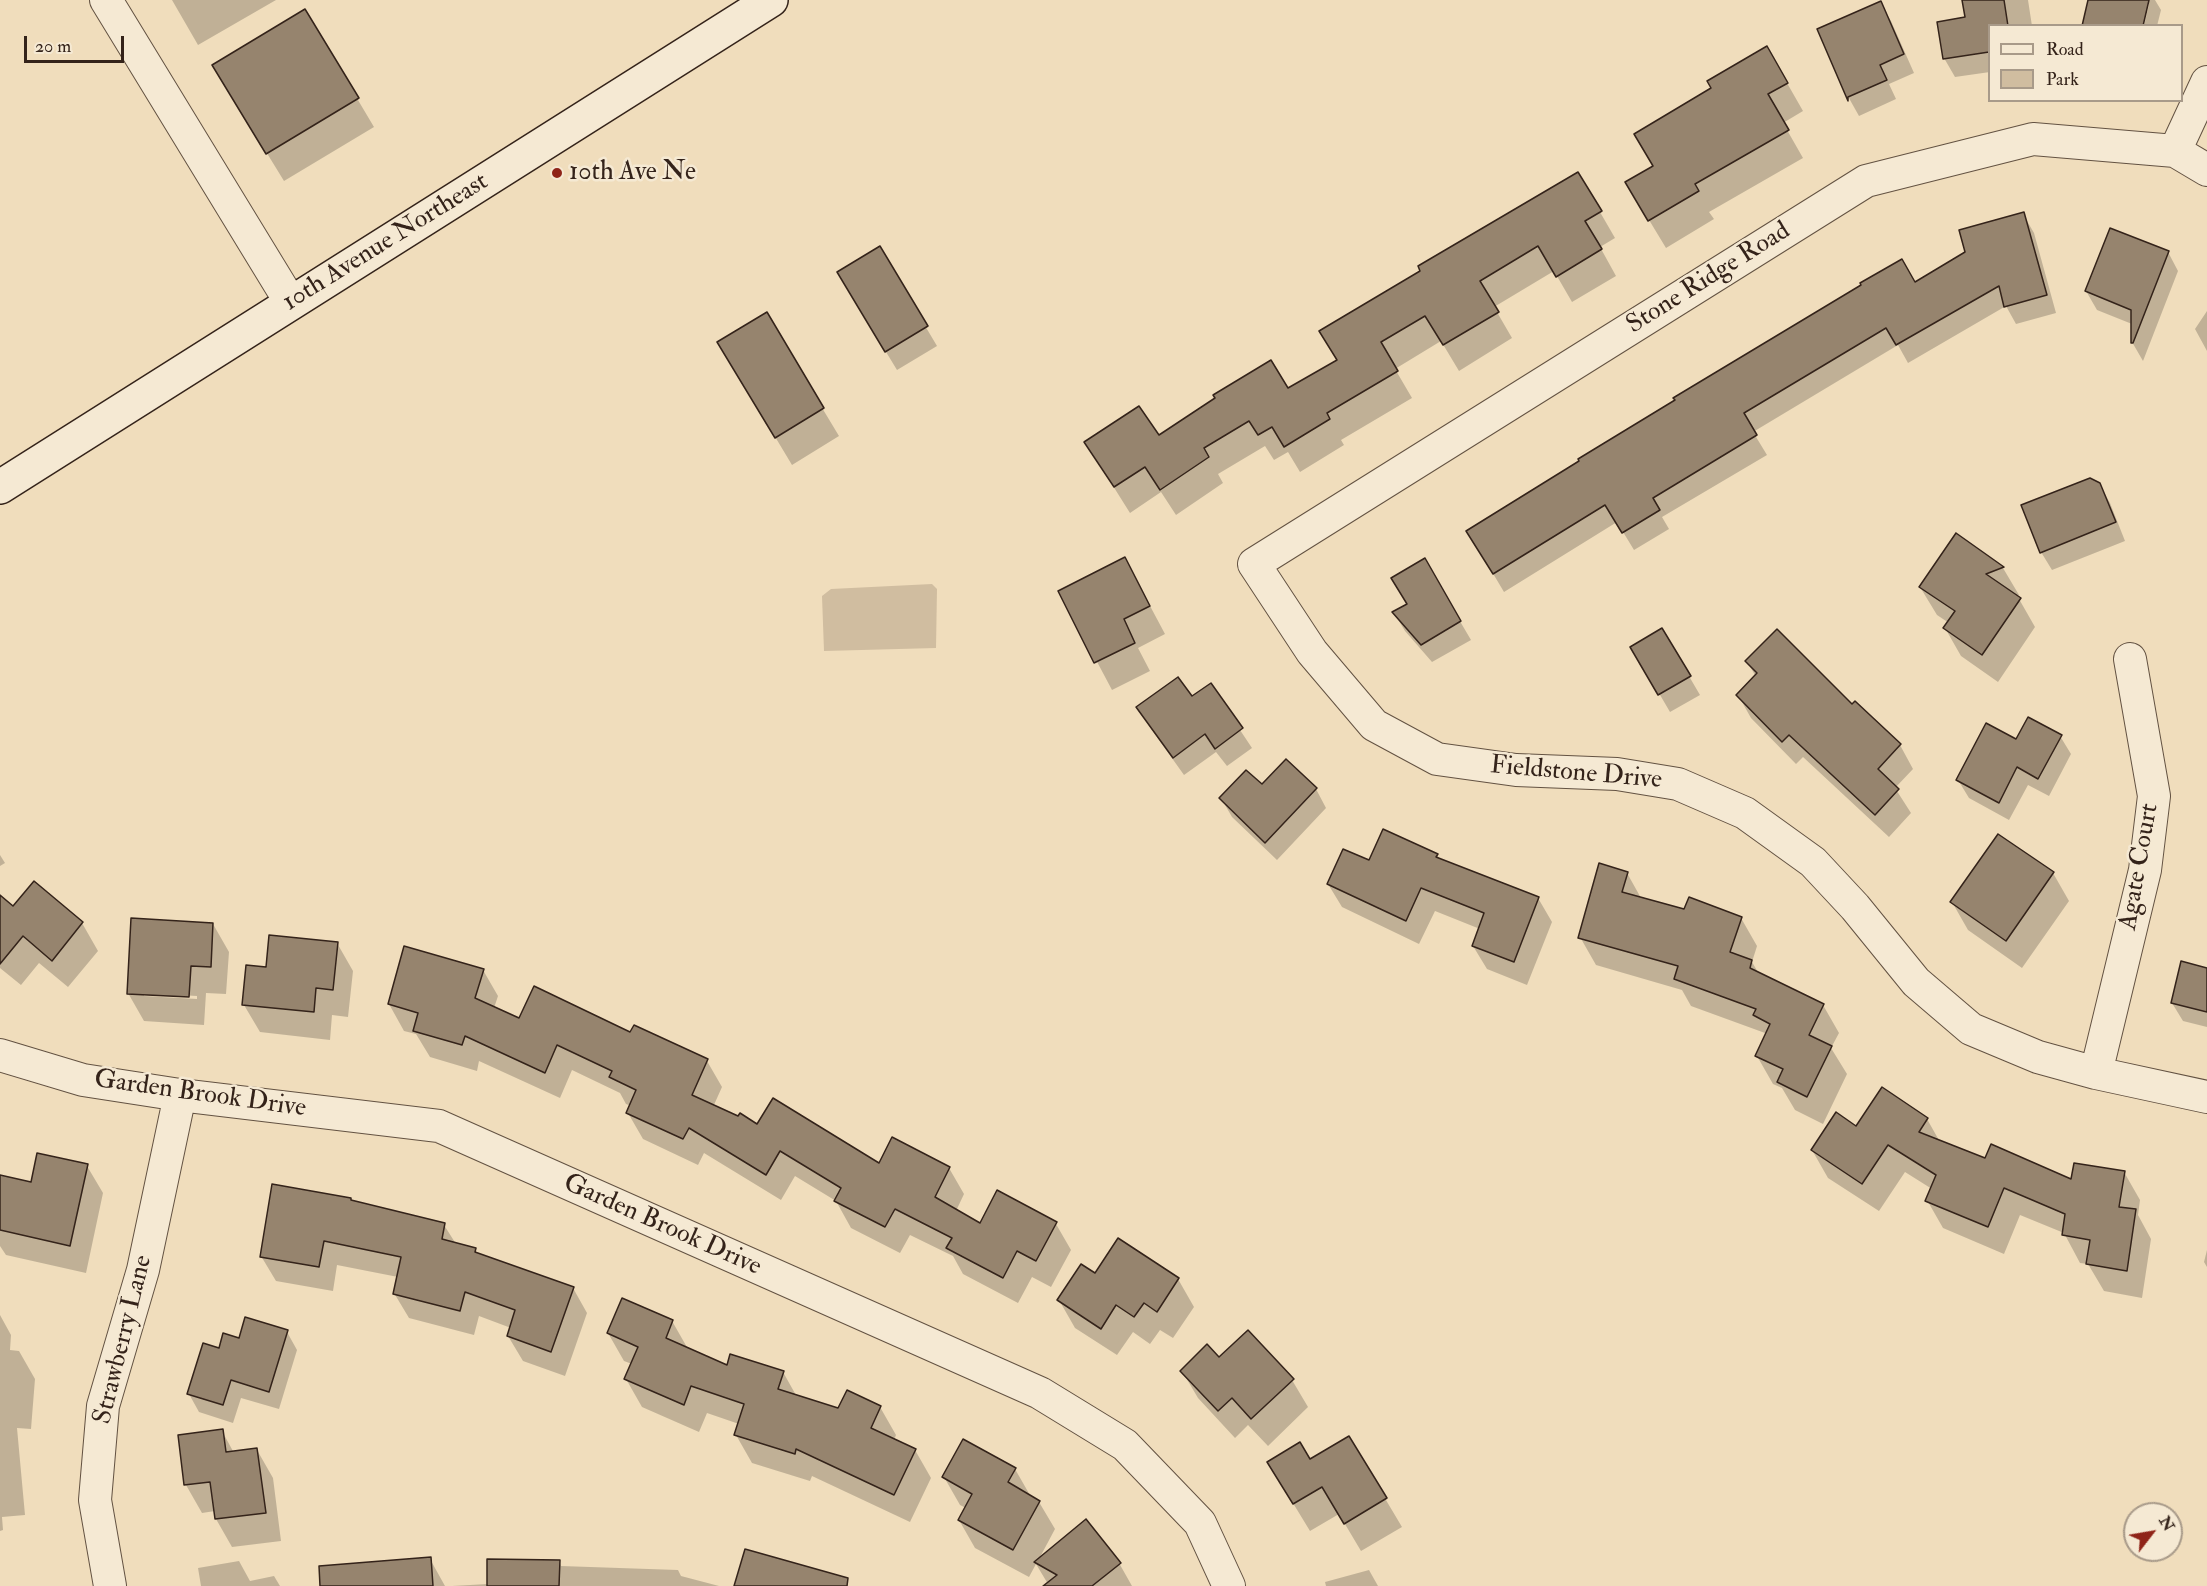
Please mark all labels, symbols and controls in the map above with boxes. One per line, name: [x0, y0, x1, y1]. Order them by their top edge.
scale bar: [27, 24, 128, 62]
legend: [1988, 24, 2183, 102]
text: 20 m: [35, 35, 71, 58]
text: Road: [2046, 38, 2084, 61]
text: Park: [2046, 68, 2079, 91]
place label: 10th Ave Ne: [569, 157, 696, 189]
marker: 10th Ave Ne: [550, 166, 564, 180]
street label: 10th Avenue Northeast: [277, 167, 495, 319]
street label: Stone Ridge Road: [1622, 216, 1796, 342]
street label: Fieldstone Drive: [1489, 751, 1663, 797]
street label: Agate Court: [2114, 801, 2166, 933]
street label: Garden Brook Drive: [92, 1065, 308, 1125]
street label: Garden Brook Drive: [558, 1168, 766, 1284]
street label: Strawberry Lane: [88, 1252, 160, 1428]
north arrow: [2123, 1502, 2183, 1562]
text: N: [2154, 1512, 2179, 1535]

